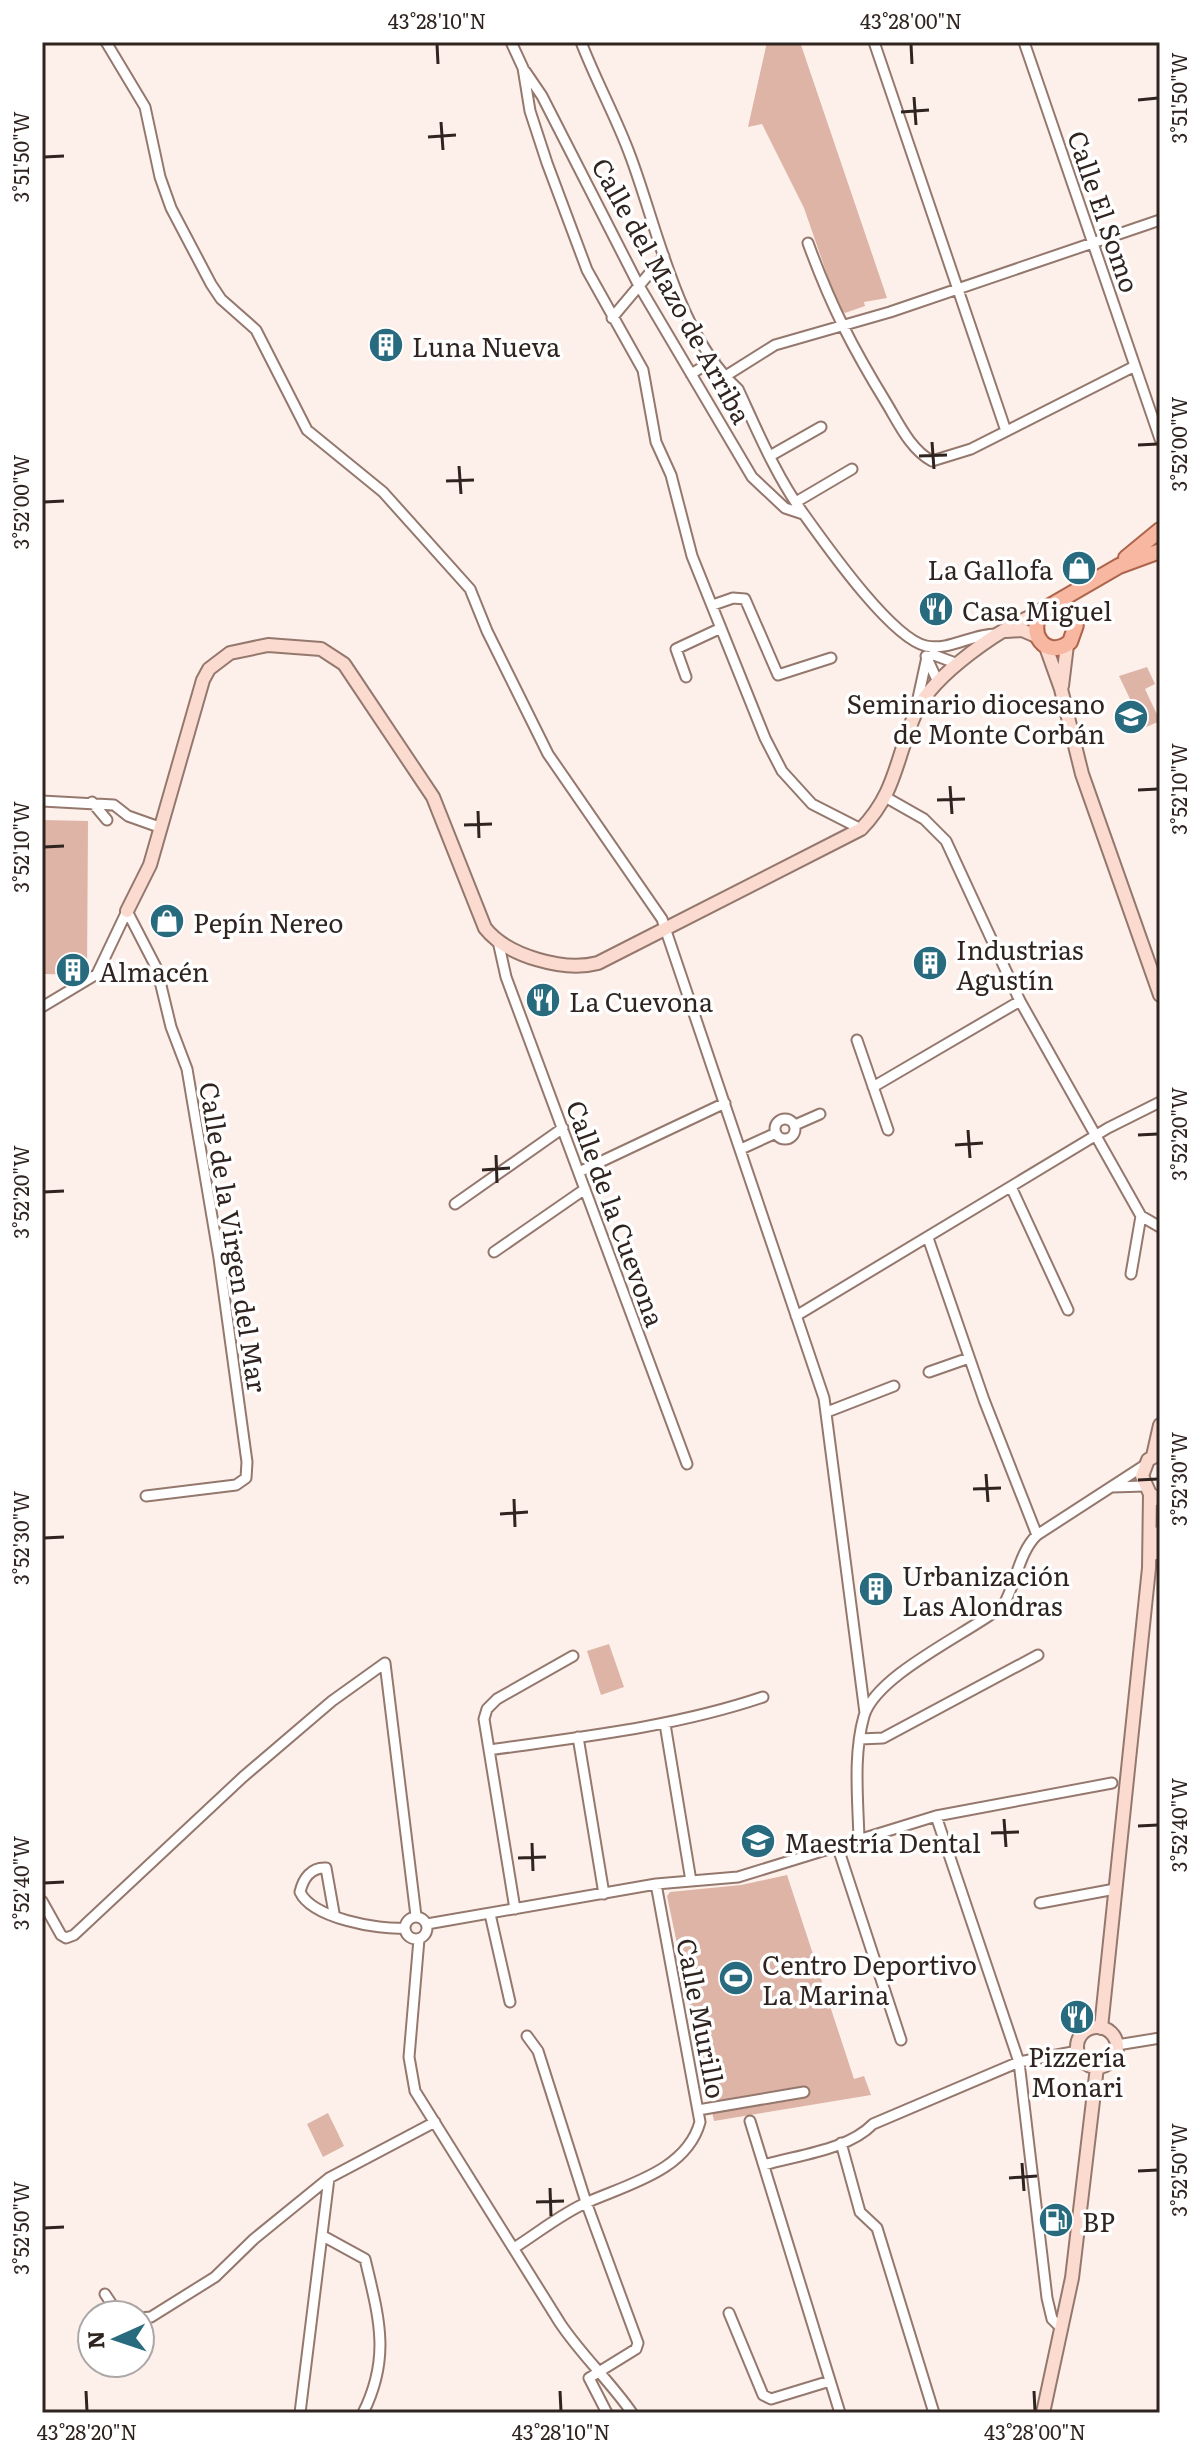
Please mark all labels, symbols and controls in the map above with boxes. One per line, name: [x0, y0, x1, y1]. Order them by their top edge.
text: 43°28'10"N: [388, 5, 486, 35]
text: 43°28'00"N: [860, 5, 962, 35]
text: 3°51'50"W: [1163, 52, 1193, 144]
text: 3°51'50"W: [5, 111, 35, 203]
street label: Calle El Somo: [1059, 125, 1151, 297]
street label: Calle del Mazo de Arriba: [584, 150, 762, 430]
building icon: Luna Nueva: [367, 326, 405, 364]
place label: Luna Nueva: [412, 326, 560, 365]
text: 3°52'00"W: [1163, 396, 1193, 491]
text: 3°52'00"W: [5, 454, 35, 549]
place label: La Gallofa: [927, 549, 1053, 588]
shop icon: La Gallofa: [1060, 549, 1098, 587]
restaurant icon: Casa Miguel: [917, 590, 955, 628]
place label: Casa Miguel: [962, 590, 1112, 629]
place label: Seminario diocesano de Monte Corbán: [846, 683, 1105, 752]
school or university icon: Seminario diocesano de Monte Corbán: [1112, 698, 1150, 736]
text: 3°52'10"W: [1163, 743, 1193, 835]
text: 3°52'10"W: [5, 801, 35, 893]
shop icon: Pepín Nereo: [148, 902, 186, 940]
place label: Pepín Nereo: [193, 902, 343, 941]
place label: Industrias Agustín: [956, 929, 1084, 998]
building icon: Industrias Agustín: [911, 944, 949, 982]
building icon: Almacén: [54, 951, 92, 989]
place label: Almacén: [99, 951, 209, 990]
restaurant icon: La Cuevona: [524, 981, 562, 1019]
place label: La Cuevona: [569, 981, 713, 1020]
street label: Calle de la Virgen del Mar: [191, 1079, 279, 1396]
text: 3°52'20"W: [1163, 1087, 1193, 1181]
street label: Calle de la Cuevona: [558, 1094, 676, 1332]
text: 3°52'20"W: [5, 1145, 35, 1239]
text: 3°52'30"W: [1163, 1432, 1193, 1526]
text: 3°52'30"W: [5, 1491, 35, 1585]
place label: Urbanización Las Alondras: [902, 1555, 1070, 1624]
building icon: Urbanización Las Alondras: [857, 1570, 895, 1608]
text: 3°52'40"W: [1163, 1778, 1193, 1872]
school or university icon: Maestría Dental: [739, 1822, 777, 1860]
place label: Maestría Dental: [784, 1822, 981, 1861]
text: 3°52'40"W: [5, 1836, 35, 1930]
street label: Calle Murillo: [668, 1935, 738, 2101]
place label: Centro Deportivo La Marina: [762, 1944, 977, 2013]
sports icon: Centro Deportivo La Marina: [717, 1959, 755, 1997]
restaurant icon: Pizzería Monari: [1058, 1998, 1096, 2036]
place label: Pizzería Monari: [1028, 2036, 1126, 2105]
text: 3°52'50"W: [1163, 2123, 1193, 2217]
text: 3°52'50"W: [5, 2181, 35, 2275]
fuel station icon: BP: [1037, 2201, 1075, 2239]
place label: BP: [1082, 2201, 1115, 2240]
north arrow: [76, 2299, 156, 2379]
text: N: [78, 2330, 111, 2350]
text: 43°28'20"N: [37, 2416, 137, 2446]
text: 43°28'10"N: [512, 2416, 610, 2446]
text: 43°28'00"N: [984, 2416, 1086, 2446]

